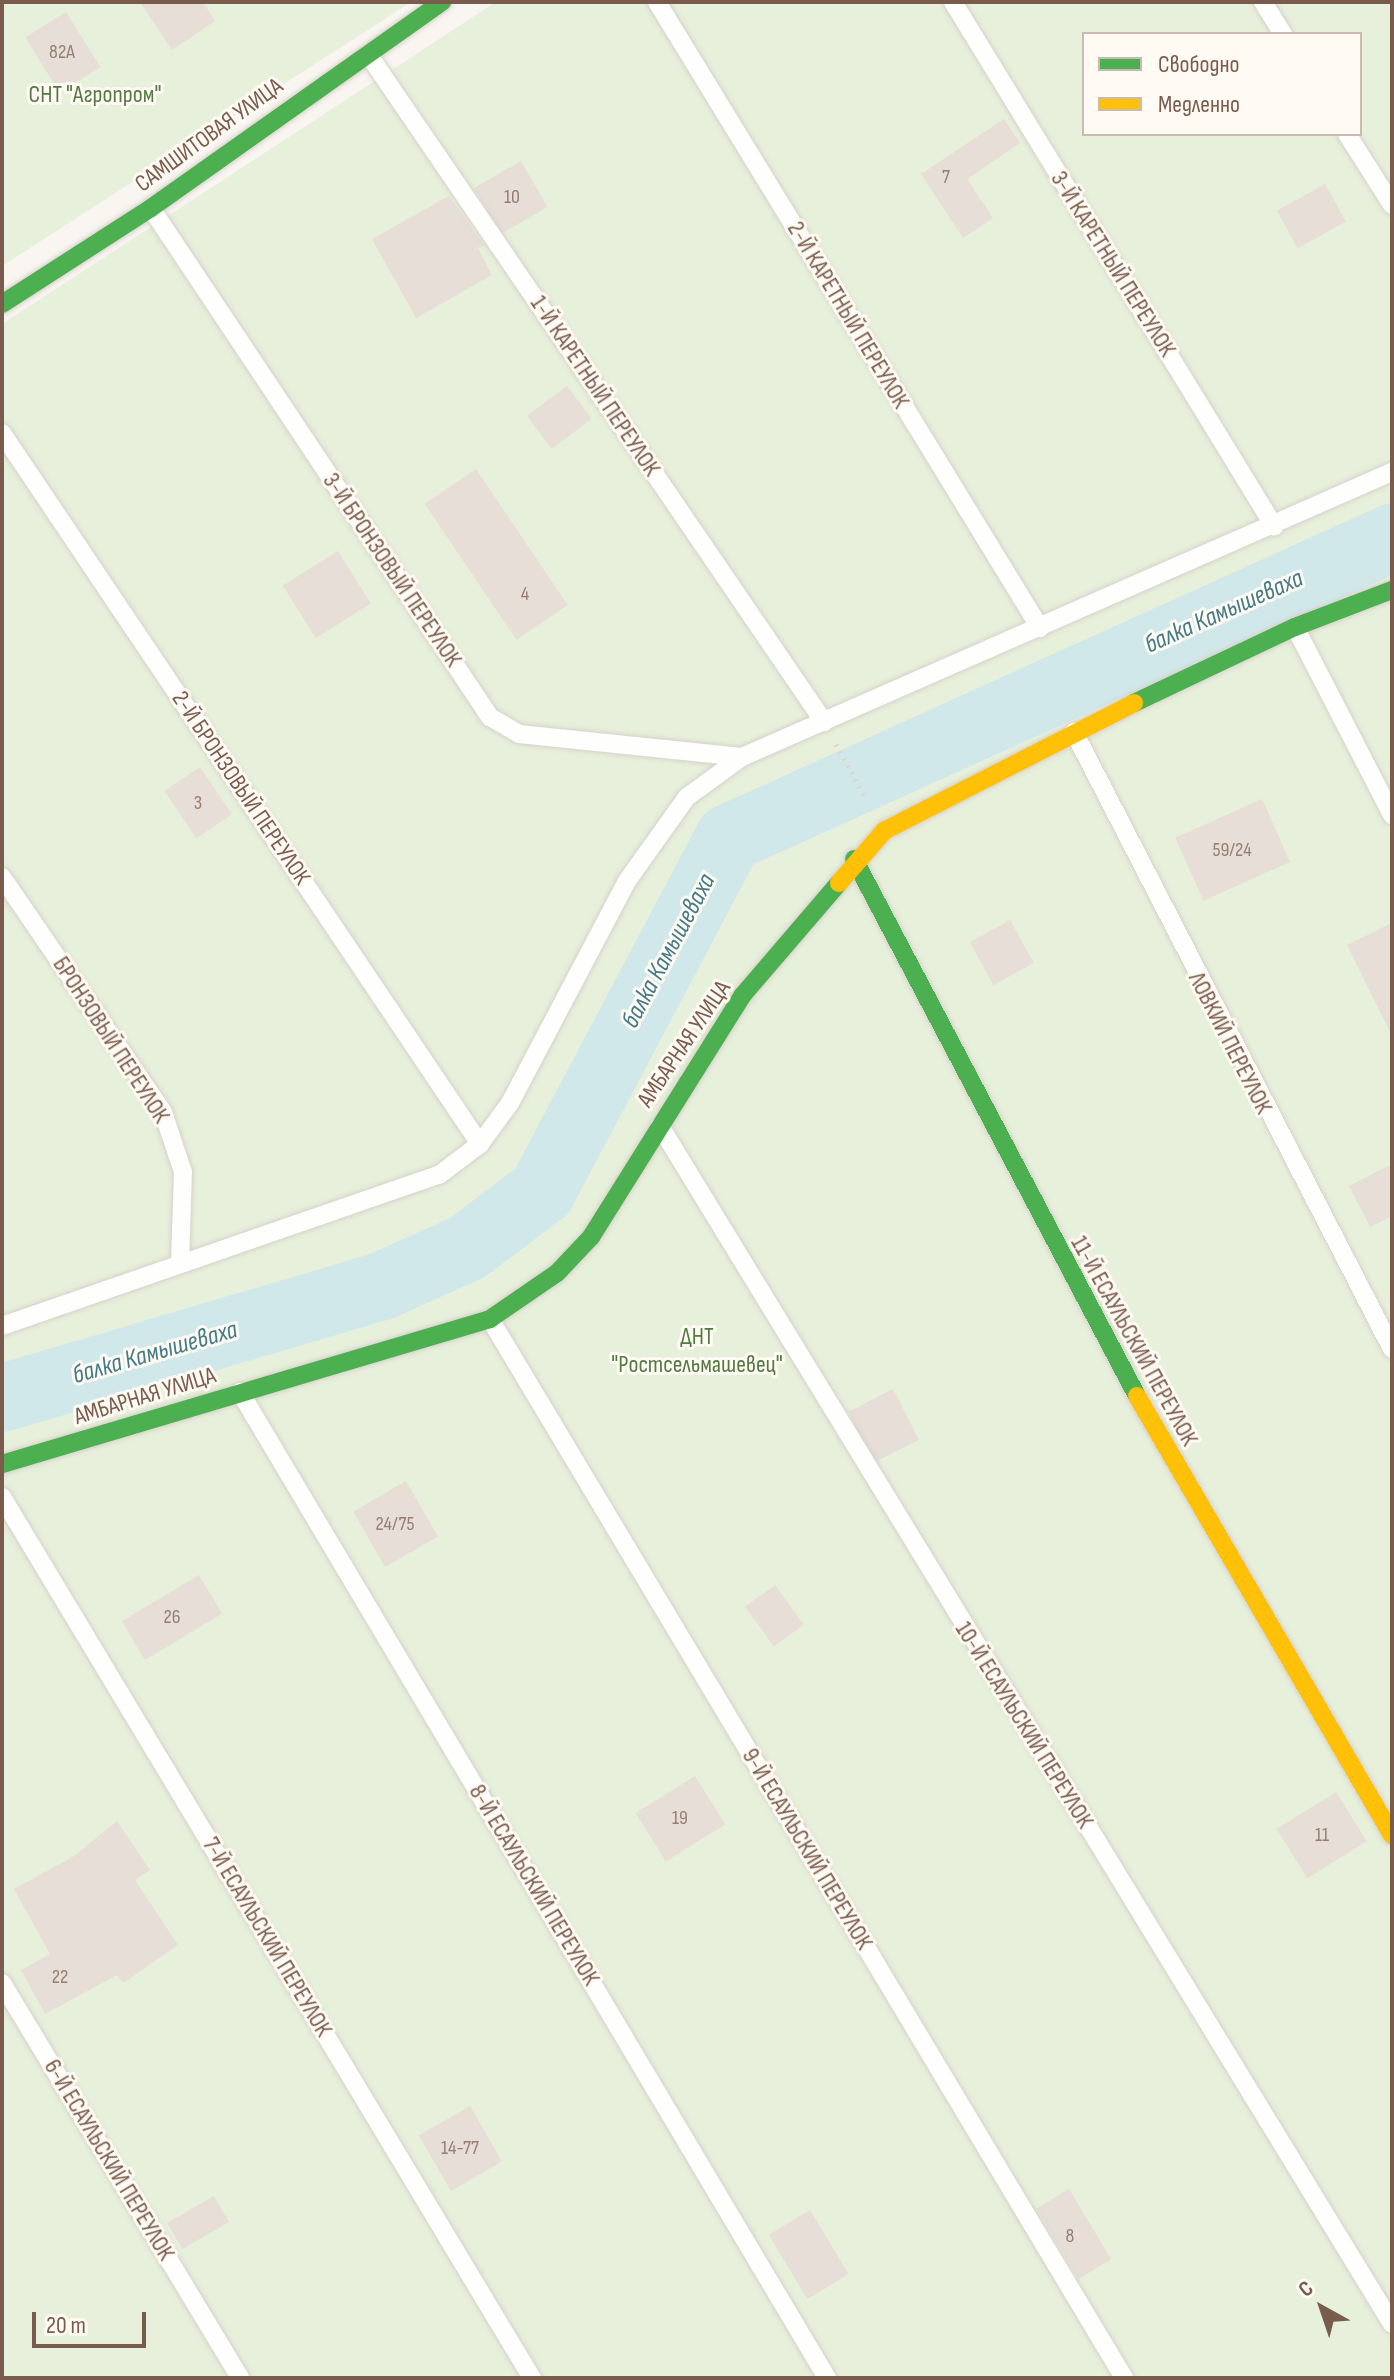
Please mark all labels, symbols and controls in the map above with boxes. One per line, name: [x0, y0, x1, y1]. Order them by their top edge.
legend: [1082, 32, 1362, 136]
house number: 82А: [49, 40, 75, 64]
text: Свободно: [1158, 50, 1239, 79]
street label: САМШИТОВАЯ УЛИЦА: [129, 72, 289, 198]
park label: СНТ "Агропром": [29, 81, 161, 109]
text: Медленно: [1158, 90, 1240, 119]
house number: 7: [942, 165, 950, 189]
street label: 3-Й КАРЕТНЫЙ ПЕРЕУЛОК: [1044, 166, 1182, 362]
house number: 10: [504, 185, 520, 209]
street label: 2-Й КАРЕТНЫЙ ПЕРЕУЛОК: [781, 216, 915, 414]
street label: 1-Й КАРЕТНЫЙ ПЕРЕУЛОК: [524, 290, 666, 482]
street label: 3-Й БРОНЗОВЫЙ ПЕРЕУЛОК: [316, 468, 468, 672]
water label: балка Камышеваха: [1140, 563, 1308, 661]
house number: 4: [521, 582, 529, 606]
street label: 2-Й БРОНЗОВЫЙ ПЕРЕУЛОК: [166, 686, 316, 890]
house number: 3: [194, 791, 202, 815]
house number: 59/24: [1212, 838, 1252, 862]
water label: балка Камышеваха: [615, 869, 723, 1033]
street label: БРОНЗОВЫЙ ПЕРЕУЛОК: [46, 951, 176, 1129]
street label: ЛОВКИЙ ПЕРЕУЛОК: [1182, 967, 1278, 1119]
street label: АМБАРНАЯ УЛИЦА: [631, 975, 737, 1113]
street label: 11-Й ЕСАУЛЬСКИЙ ПЕРЕУЛОК: [1064, 1231, 1204, 1451]
water label: балка Камышеваха: [69, 1315, 241, 1391]
park label: ДНТ "Ростсельмашевец": [611, 1323, 783, 1379]
street label: АМБАРНАЯ УЛИЦА: [71, 1361, 219, 1431]
house number: 24/75: [375, 1512, 415, 1536]
house number: 26: [164, 1605, 180, 1629]
street label: 10-Й ЕСАУЛЬСКИЙ ПЕРЕУЛОК: [949, 1616, 1099, 1834]
street label: 9-Й ЕСАУЛЬСКИЙ ПЕРЕУЛОК: [736, 1743, 878, 1955]
street label: 8-Й ЕСАУЛЬСКИЙ ПЕРЕУЛОК: [463, 1779, 605, 1991]
house number: 19: [672, 1806, 688, 1830]
house number: 11: [1315, 1823, 1329, 1847]
street label: 7-Й ЕСАУЛЬСКИЙ ПЕРЕУЛОК: [196, 1832, 338, 2042]
house number: 22: [52, 1965, 68, 1989]
street label: 6-Й ЕСАУЛЬСКИЙ ПЕРЕУЛОК: [38, 2054, 180, 2266]
house number: 14-77: [441, 2136, 479, 2160]
house number: 8: [1066, 2224, 1074, 2248]
north arrow: [1282, 2268, 1362, 2348]
text: С: [1293, 2275, 1319, 2303]
scale bar: [36, 2296, 150, 2346]
text: 20 m: [46, 2311, 86, 2340]

